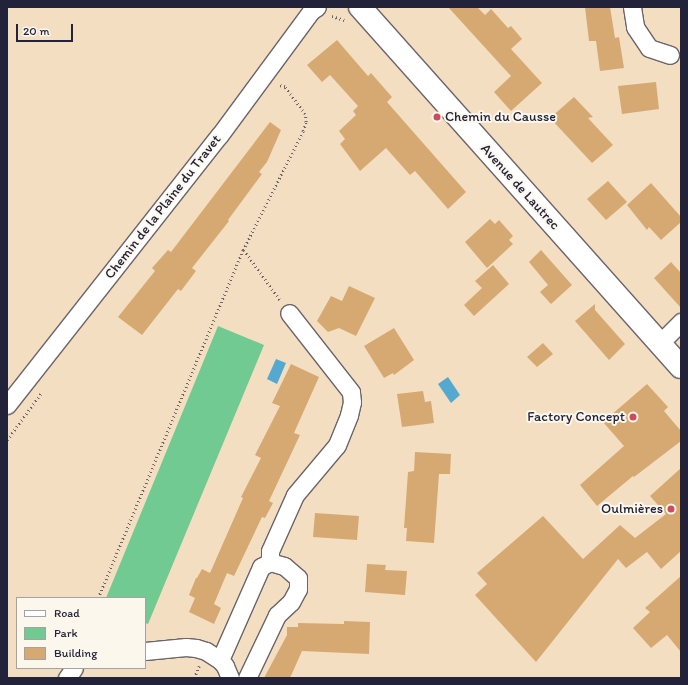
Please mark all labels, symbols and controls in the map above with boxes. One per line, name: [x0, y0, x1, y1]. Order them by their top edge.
scale bar: [18, 16, 75, 42]
text: 20 m: [23, 24, 50, 38]
place label: Chemin du Causse: [445, 109, 556, 125]
marker: Chemin du Causse: [432, 112, 442, 122]
street label: Chemin de la Plaine du Travet: [102, 132, 224, 282]
street label: Avenue de Lautrec: [477, 140, 563, 234]
place label: Factory Concept: [527, 409, 625, 425]
marker: Factory Concept: [628, 412, 638, 422]
place label: Oulmières: [601, 501, 663, 517]
marker: Oulmières: [666, 504, 676, 514]
legend: [16, 597, 146, 669]
text: Road: [54, 606, 80, 620]
text: Park: [54, 626, 78, 640]
text: Building: [54, 646, 97, 660]

